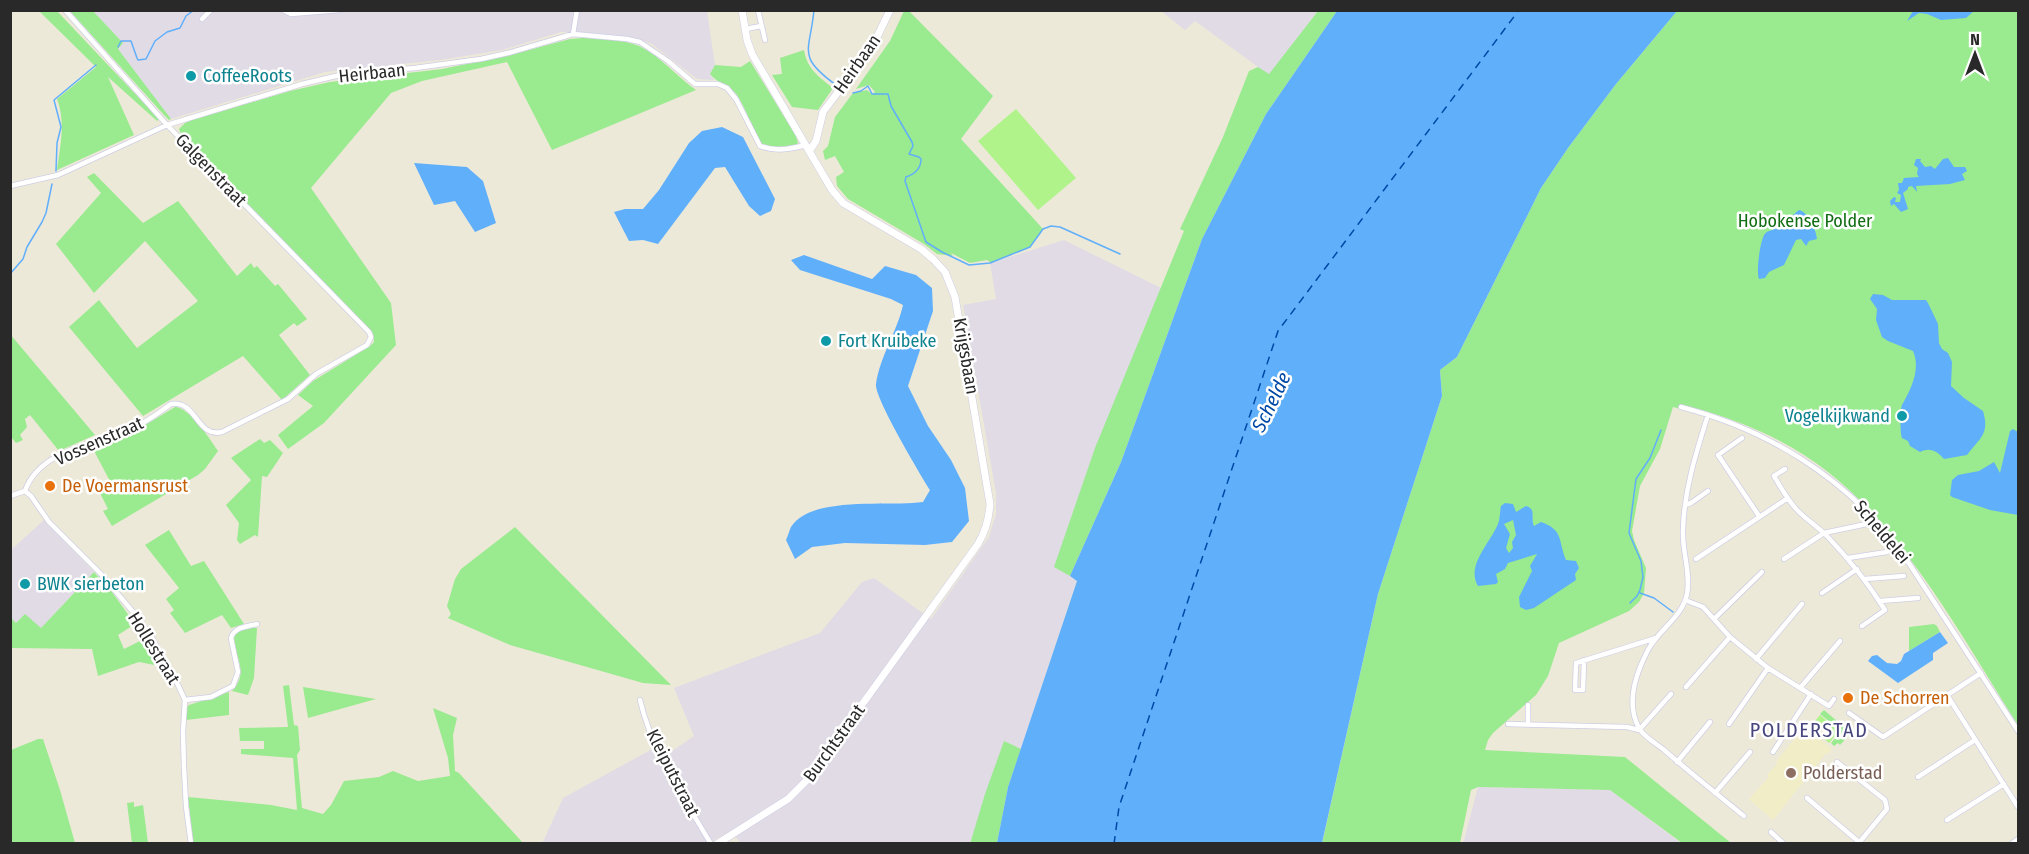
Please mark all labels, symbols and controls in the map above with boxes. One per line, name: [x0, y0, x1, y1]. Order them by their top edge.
north arrow: [1945, 24, 2005, 84]
street label: Heirbaan: [829, 30, 885, 98]
text: N: [1970, 30, 1980, 49]
street label: Heirbaan: [337, 59, 407, 87]
place label: CoffeeRoots: [203, 65, 292, 87]
marker: CoffeeRoots: [184, 69, 198, 83]
street label: Galgenstraat: [171, 129, 251, 211]
park label: Hobokense Polder: [1738, 210, 1873, 232]
street label: Krijgsbaan: [948, 316, 984, 396]
place label: Fort Kruibeke: [838, 330, 937, 352]
marker: Fort Kruibeke: [819, 334, 833, 348]
water label: Schelde: [1246, 368, 1296, 437]
place label: Vogelkijkwand: [1785, 405, 1890, 427]
marker: Vogelkijkwand: [1895, 409, 1909, 423]
street label: Vossenstraat: [51, 412, 147, 470]
place label: De Voermansrust: [62, 475, 188, 497]
marker: De Voermansrust: [43, 479, 57, 493]
street label: Scheldelei: [1849, 496, 1915, 568]
place label: BWK sierbeton: [37, 573, 144, 595]
marker: BWK sierbeton: [18, 577, 32, 591]
street label: Hollestraat: [123, 608, 185, 688]
place label: De Schorren: [1860, 687, 1950, 709]
marker: De Schorren: [1841, 691, 1855, 705]
street label: Burchtstraat: [798, 700, 870, 786]
district label: POLDERSTAD: [1750, 718, 1868, 742]
street label: Kleiputstraat: [642, 726, 704, 821]
place label: Polderstad: [1803, 762, 1883, 784]
marker: Polderstad: [1784, 766, 1798, 780]

